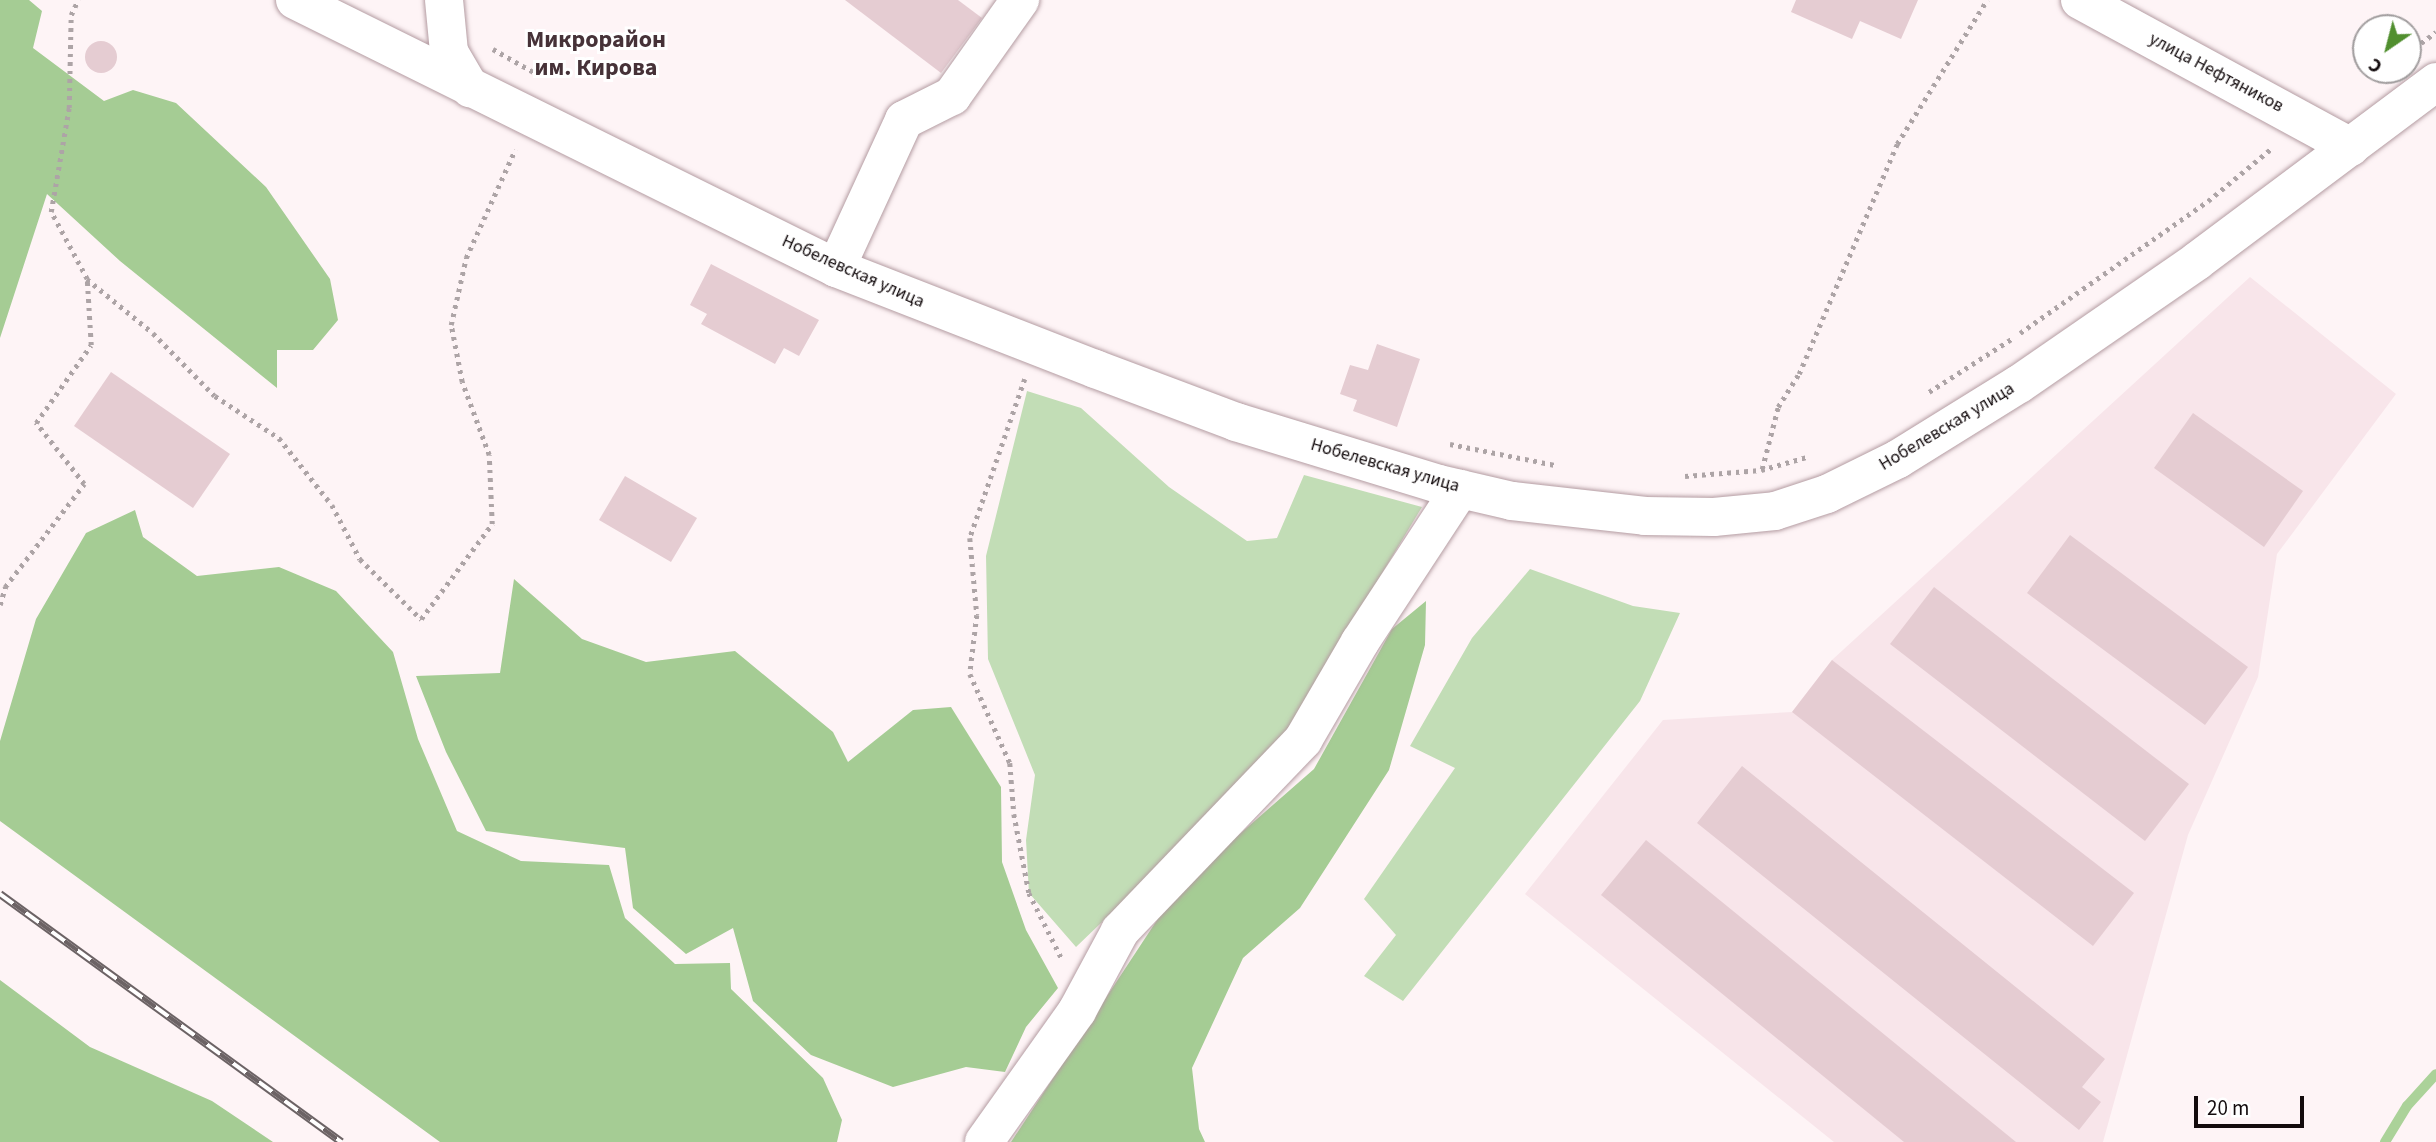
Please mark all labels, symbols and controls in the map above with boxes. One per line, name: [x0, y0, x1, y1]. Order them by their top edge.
north arrow: [2352, 14, 2422, 84]
district label: Микрорайон им. Кирова: [526, 26, 666, 82]
street label: улица Нефтяников: [2145, 28, 2287, 118]
text: С: [2364, 51, 2388, 79]
street label: Нобелевская улица: [778, 231, 928, 313]
street label: Нобелевская улица: [1875, 378, 2019, 476]
street label: Нобелевская улица: [1308, 434, 1462, 498]
scale bar: [2198, 1082, 2308, 1126]
text: 20 m: [2207, 1093, 2249, 1123]

